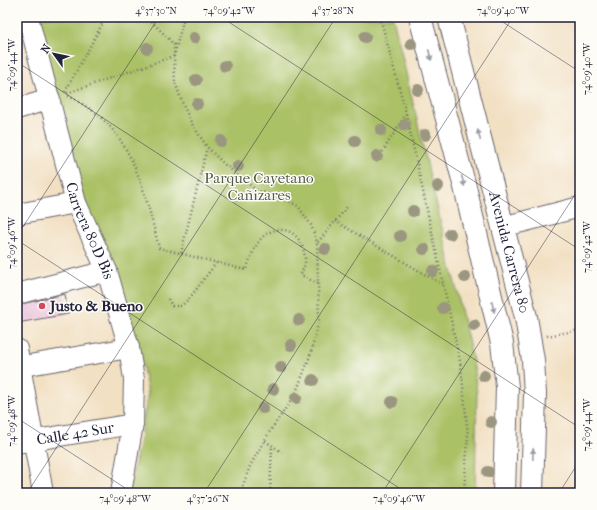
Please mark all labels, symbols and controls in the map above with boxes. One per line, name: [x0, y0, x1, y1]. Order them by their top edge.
text: 4°37'30"N: [135, 5, 177, 17]
text: 74°09'42"W: [203, 5, 256, 17]
text: 4°37'28"N: [312, 5, 355, 17]
text: 74°09'40"W: [477, 5, 530, 17]
north arrow: [34, 34, 74, 74]
text: 74°09'44"W: [6, 38, 18, 91]
text: N: [38, 41, 54, 56]
text: 74°09'40"W: [581, 42, 593, 95]
one-way arrow: [428, 49, 434, 61]
one-way arrow: [476, 129, 482, 141]
park label: Parque Cayetano Cañizares: [204, 169, 314, 204]
one-way arrow: [460, 175, 466, 187]
street label: Carrera 80D Bis: [62, 180, 118, 282]
street label: Avenida Carrera 80: [485, 189, 534, 315]
text: 74°09'46"W: [6, 216, 18, 269]
text: 74°09'42"W: [581, 220, 593, 273]
place label: Justo & Bueno: [48, 297, 143, 315]
marker: Justo & Bueno: [37, 301, 47, 311]
one-way arrow: [491, 301, 497, 313]
text: 74°09'48"W: [6, 394, 18, 447]
text: 74°09'44"W: [581, 398, 593, 451]
street label: Calle 42 Sur: [35, 418, 116, 449]
one-way arrow: [530, 447, 536, 460]
text: 74°09'48"W: [99, 493, 152, 505]
text: 4°37'26"N: [187, 493, 230, 505]
text: 74°09'46"W: [373, 493, 426, 505]

